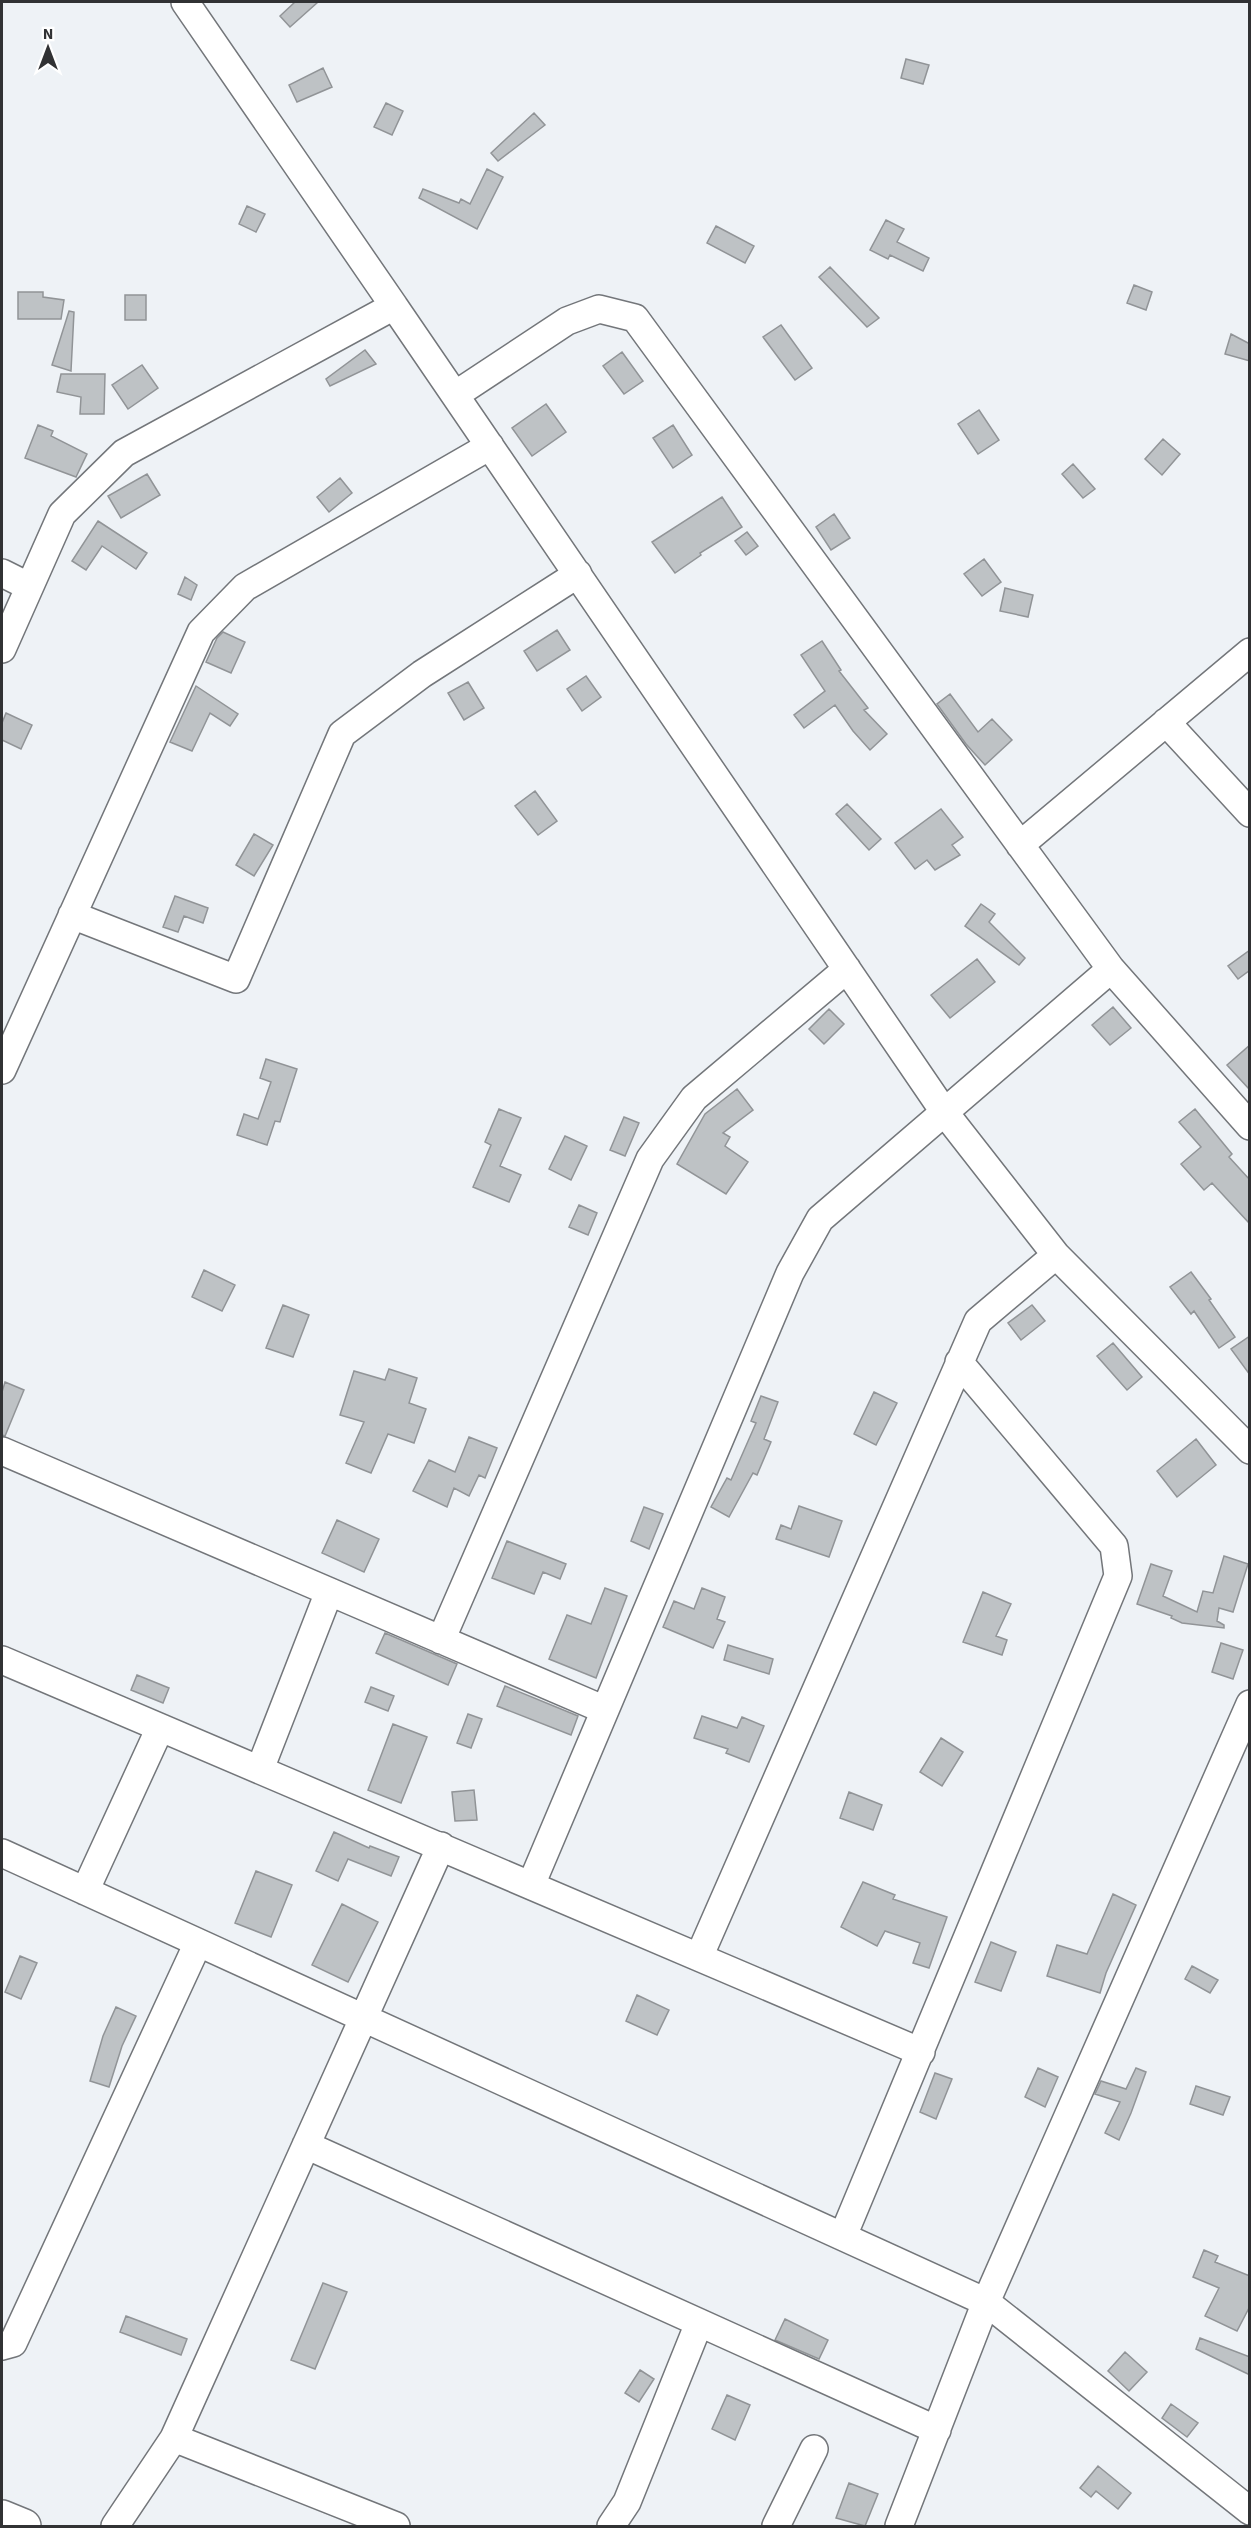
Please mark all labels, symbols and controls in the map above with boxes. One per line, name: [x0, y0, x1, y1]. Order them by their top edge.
north arrow: [18, 18, 78, 78]
text: N: [43, 23, 53, 45]

